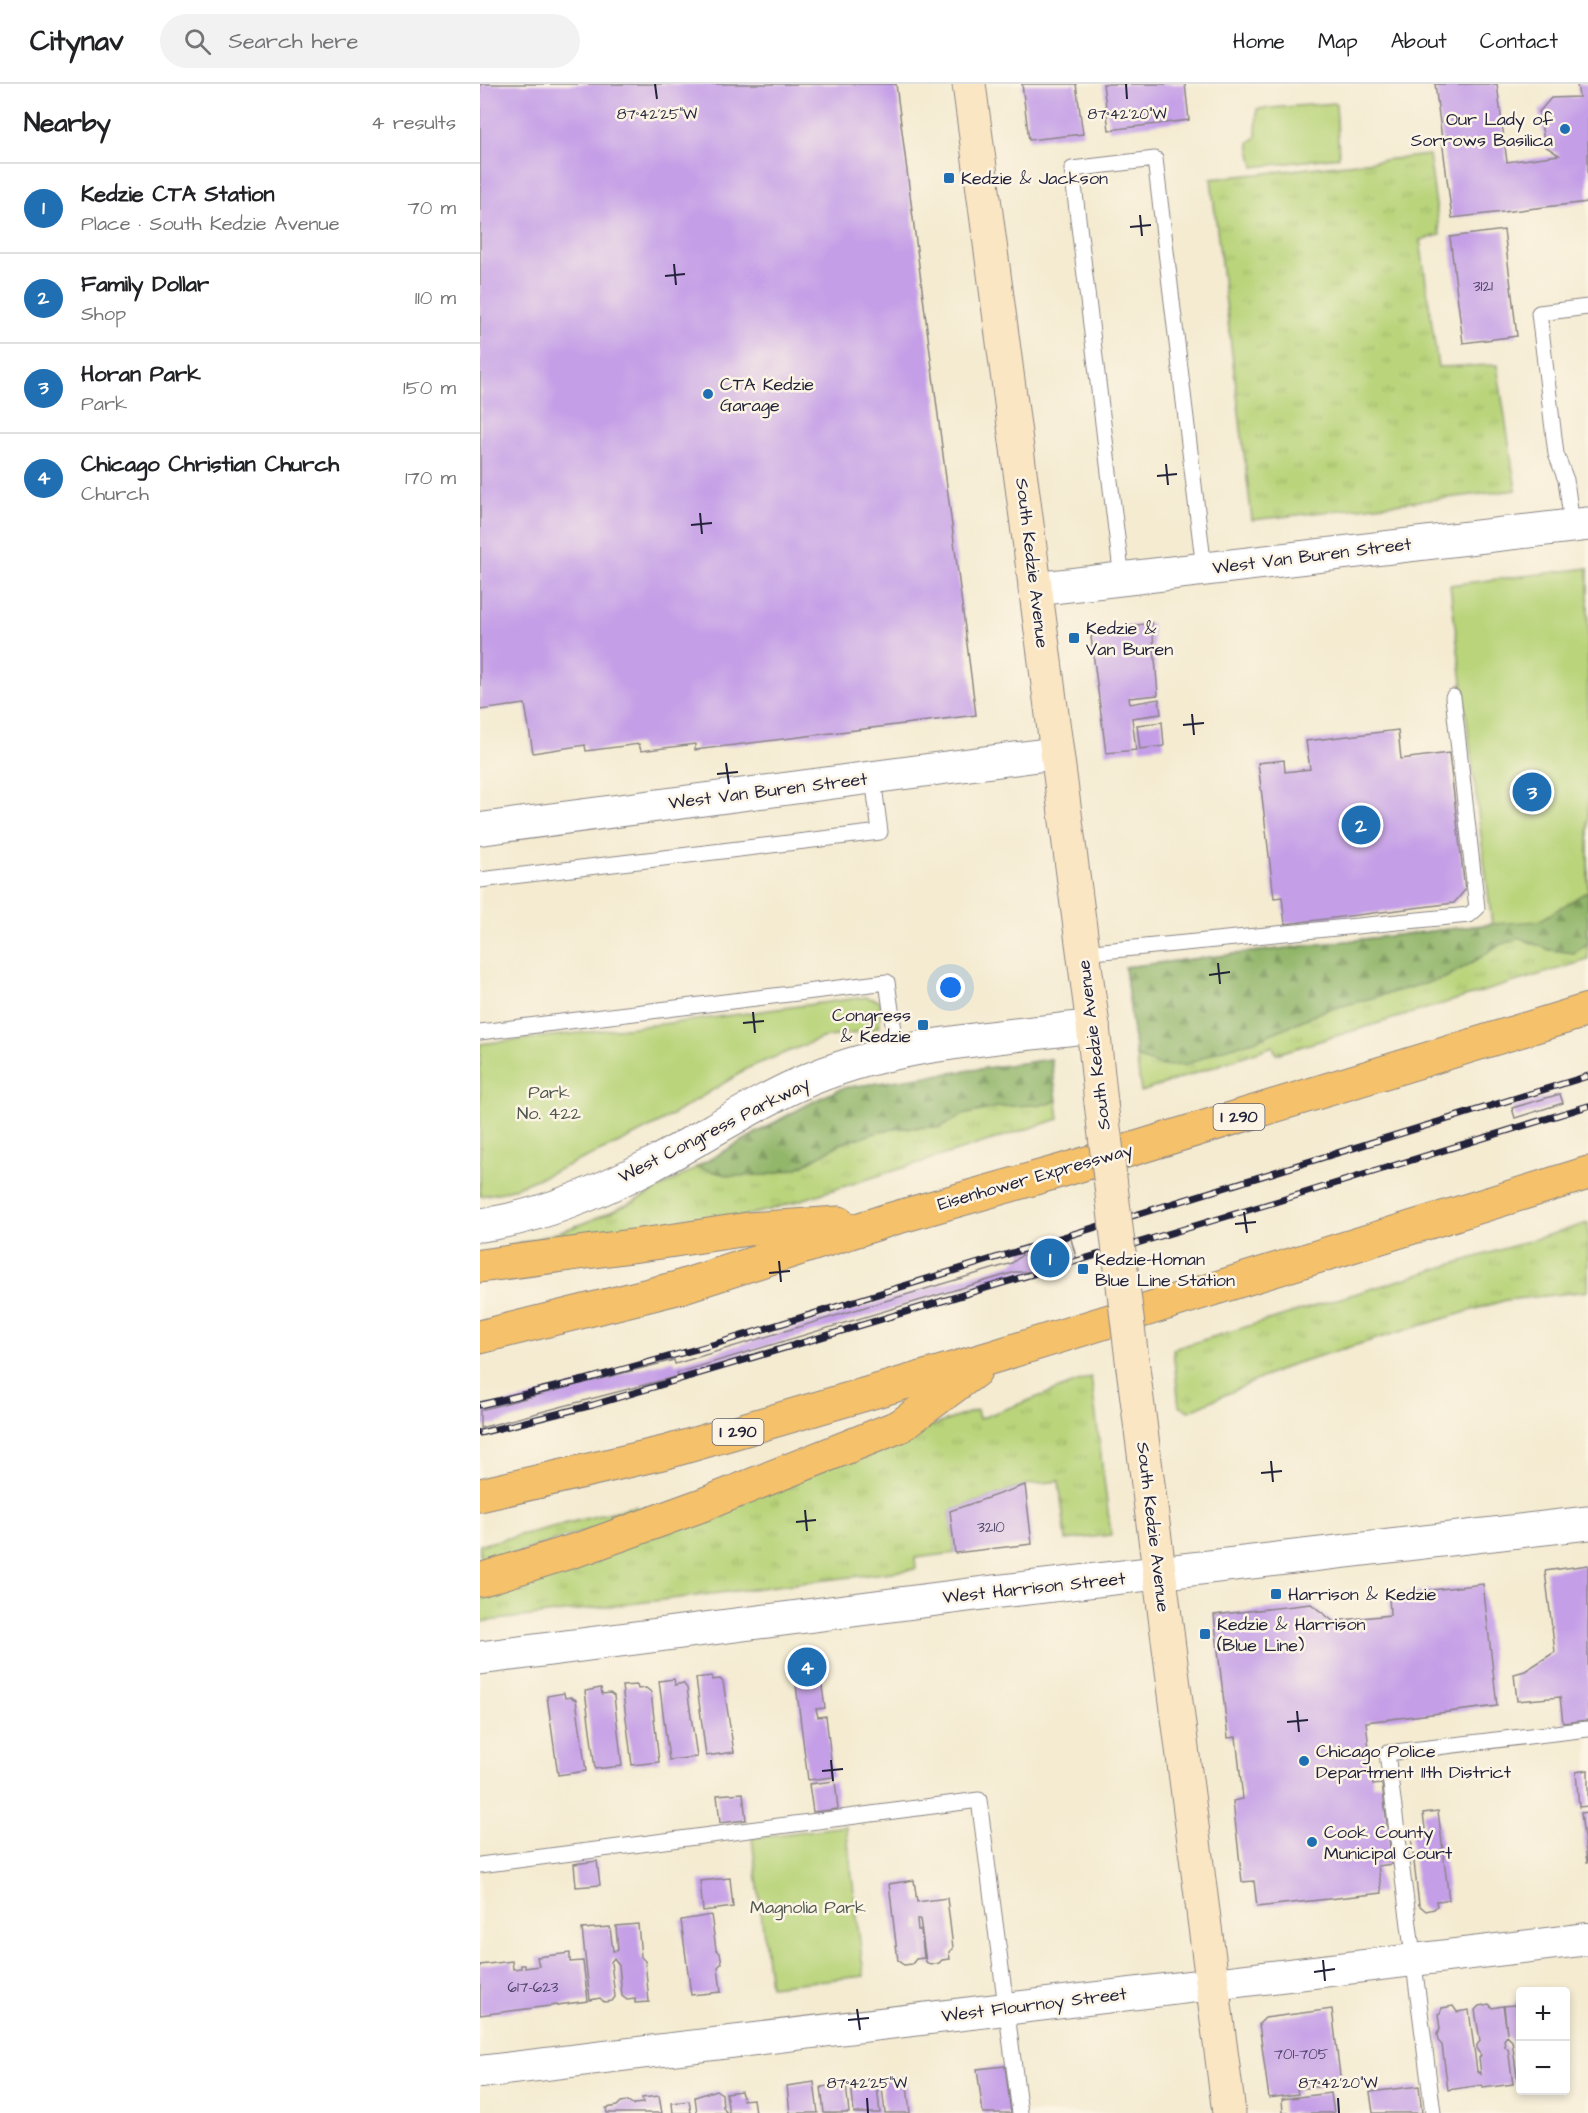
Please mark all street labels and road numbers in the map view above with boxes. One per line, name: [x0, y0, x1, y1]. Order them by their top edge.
street label: South Kedzie Avenue: [1009, 477, 1055, 650]
street label: West Van Buren Street: [1211, 531, 1414, 581]
street label: West Van Buren Street: [667, 766, 870, 816]
street label: South Kedzie Avenue: [1071, 958, 1117, 1131]
street label: West Congress Parkway: [614, 1071, 814, 1190]
road number: I 290: [1214, 1104, 1264, 1130]
street label: Eisenhower Expressway: [934, 1137, 1136, 1218]
road number: I 290: [712, 1419, 764, 1445]
street label: South Kedzie Avenue: [1130, 1441, 1176, 1614]
street label: West Harrison Street: [941, 1566, 1127, 1610]
street label: West Flournoy Street: [940, 1981, 1129, 2030]

